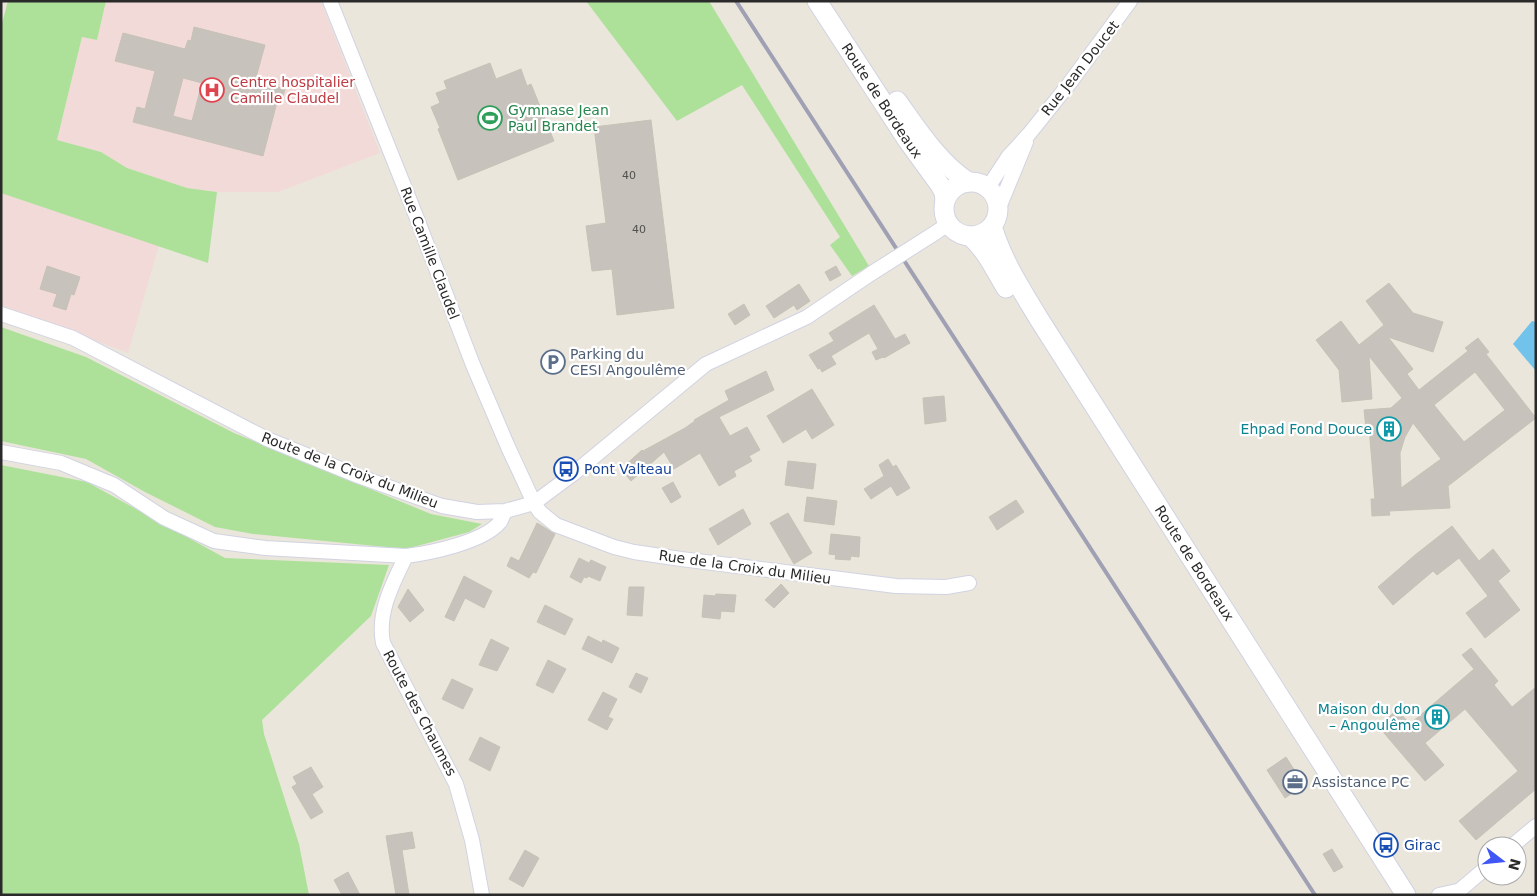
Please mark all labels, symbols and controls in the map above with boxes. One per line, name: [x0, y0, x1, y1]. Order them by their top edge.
street label: Rue Jean Doucet: [1038, 17, 1122, 119]
street label: Route de Bordeaux: [839, 40, 926, 161]
place label: Centre hospitalier Camille Claudel: [230, 74, 355, 106]
hospital icon: Centre hospitalier Camille Claudel: [199, 77, 225, 103]
place label: Gymnase Jean Paul Brandet: [508, 102, 609, 134]
sports icon: Gymnase Jean Paul Brandet: [477, 105, 503, 131]
house number: 40: [622, 169, 636, 182]
street label: Rue Camille Claudel: [397, 185, 463, 321]
house number: 40: [632, 223, 646, 236]
place label: Parking du CESI Angoulême: [570, 346, 686, 378]
parking icon: Parking du CESI Angoulême: [540, 349, 566, 375]
building icon: Ehpad Fond Douce: [1376, 416, 1402, 442]
place label: Ehpad Fond Douce: [1241, 421, 1372, 437]
street label: Route de la Croix du Milieu: [259, 429, 441, 511]
bus stop icon: Pont Valteau: [553, 456, 579, 482]
place label: Pont Valteau: [584, 461, 672, 477]
street label: Route de Bordeaux: [1152, 502, 1237, 624]
street label: Rue de la Croix du Milieu: [658, 547, 832, 587]
street label: Route des Chaumes: [380, 647, 460, 779]
place label: Maison du don – Angoulême: [1318, 701, 1420, 733]
building icon: Maison du don – Angoulême: [1424, 704, 1450, 730]
office icon: Assistance PC: [1282, 769, 1308, 795]
place label: Assistance PC: [1312, 774, 1409, 790]
bus stop icon: Girac: [1373, 832, 1399, 858]
north arrow: [1477, 836, 1527, 886]
place label: Girac: [1404, 837, 1441, 853]
text: N: [1505, 857, 1524, 872]

